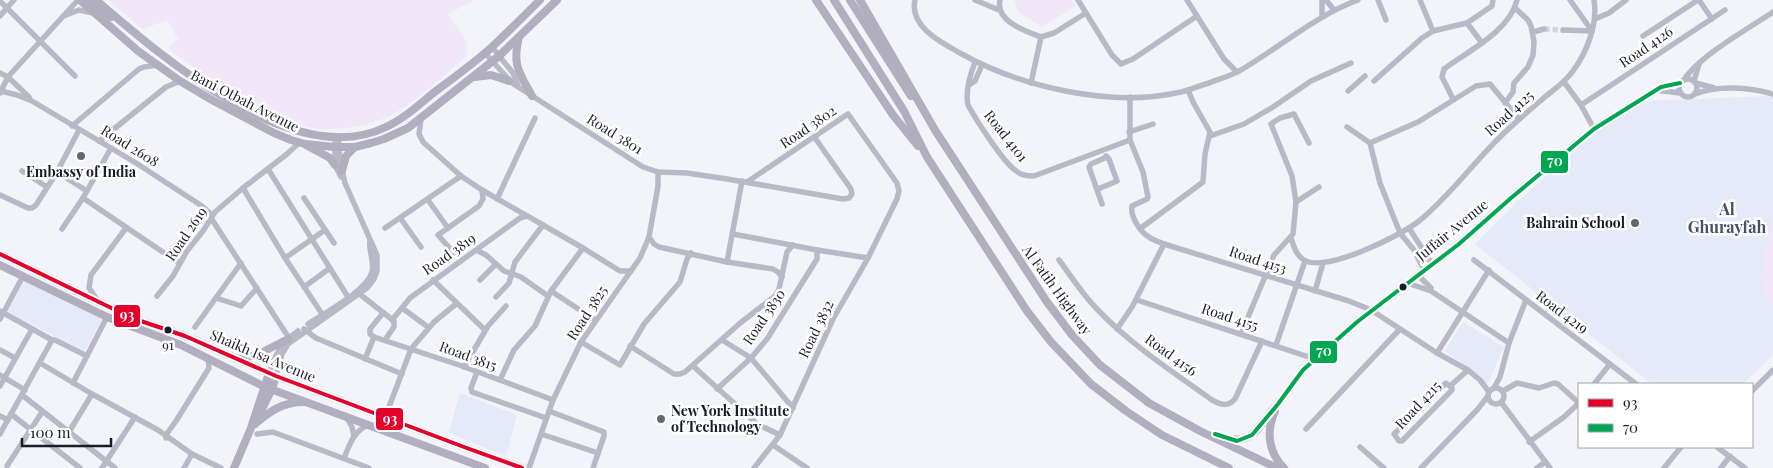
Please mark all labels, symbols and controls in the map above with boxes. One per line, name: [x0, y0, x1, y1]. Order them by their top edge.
street label: Road 4126: [1615, 22, 1676, 72]
street label: Bani Otbah Avenue: [188, 65, 303, 136]
street label: Road 4125: [1480, 85, 1537, 140]
street label: Road 3802: [776, 101, 840, 152]
street label: Road 4101: [980, 106, 1033, 165]
street label: Road 3801: [584, 109, 647, 158]
street label: Road 2608: [98, 120, 163, 171]
marker: Embassy of India: [75, 150, 87, 162]
line badge: 70: [1540, 150, 1569, 174]
text: 70: [1547, 151, 1563, 170]
place label: Embassy of India: [26, 162, 137, 181]
street label: Juffair Avenue: [1411, 195, 1492, 265]
district label: Al Ghurayfah: [1688, 198, 1767, 237]
street label: Road 2619: [160, 203, 211, 265]
place label: Bahrain School: [1526, 213, 1626, 232]
marker: Bahrain School: [1629, 217, 1641, 229]
street label: Road 3819: [418, 228, 479, 279]
street label: Al Fatih Highway: [1018, 240, 1096, 338]
street label: Road 4153: [1227, 241, 1289, 278]
street label: Road 3825: [562, 282, 611, 344]
unlabelled marker: [1398, 282, 1408, 292]
street label: Road 3830: [738, 285, 789, 348]
street label: Road 4219: [1532, 286, 1592, 338]
street label: Road 3832: [793, 297, 838, 361]
street label: Road 4155: [1199, 298, 1261, 335]
line badge: 93: [113, 304, 141, 328]
text: 93: [120, 305, 134, 324]
marker: 91: [163, 325, 173, 335]
street label: Shaikh Isa Avenue: [208, 325, 319, 386]
street label: Road 4156: [1141, 329, 1201, 380]
place label: 91: [162, 336, 174, 353]
street label: Road 3815: [437, 336, 500, 375]
line badge: 70: [1309, 340, 1338, 364]
text: 70: [1316, 341, 1332, 360]
street label: Road 4215: [1390, 376, 1445, 433]
legend: [1578, 383, 1753, 448]
text: 93: [1623, 392, 1638, 412]
place label: New York Institute of Technology: [671, 401, 789, 436]
line badge: 93: [375, 407, 404, 431]
text: 93: [383, 409, 397, 428]
marker: New York Institute of Technology: [655, 413, 667, 425]
scale bar: [22, 416, 111, 448]
text: 70: [1623, 417, 1638, 437]
text: 100 m: [30, 422, 71, 442]

